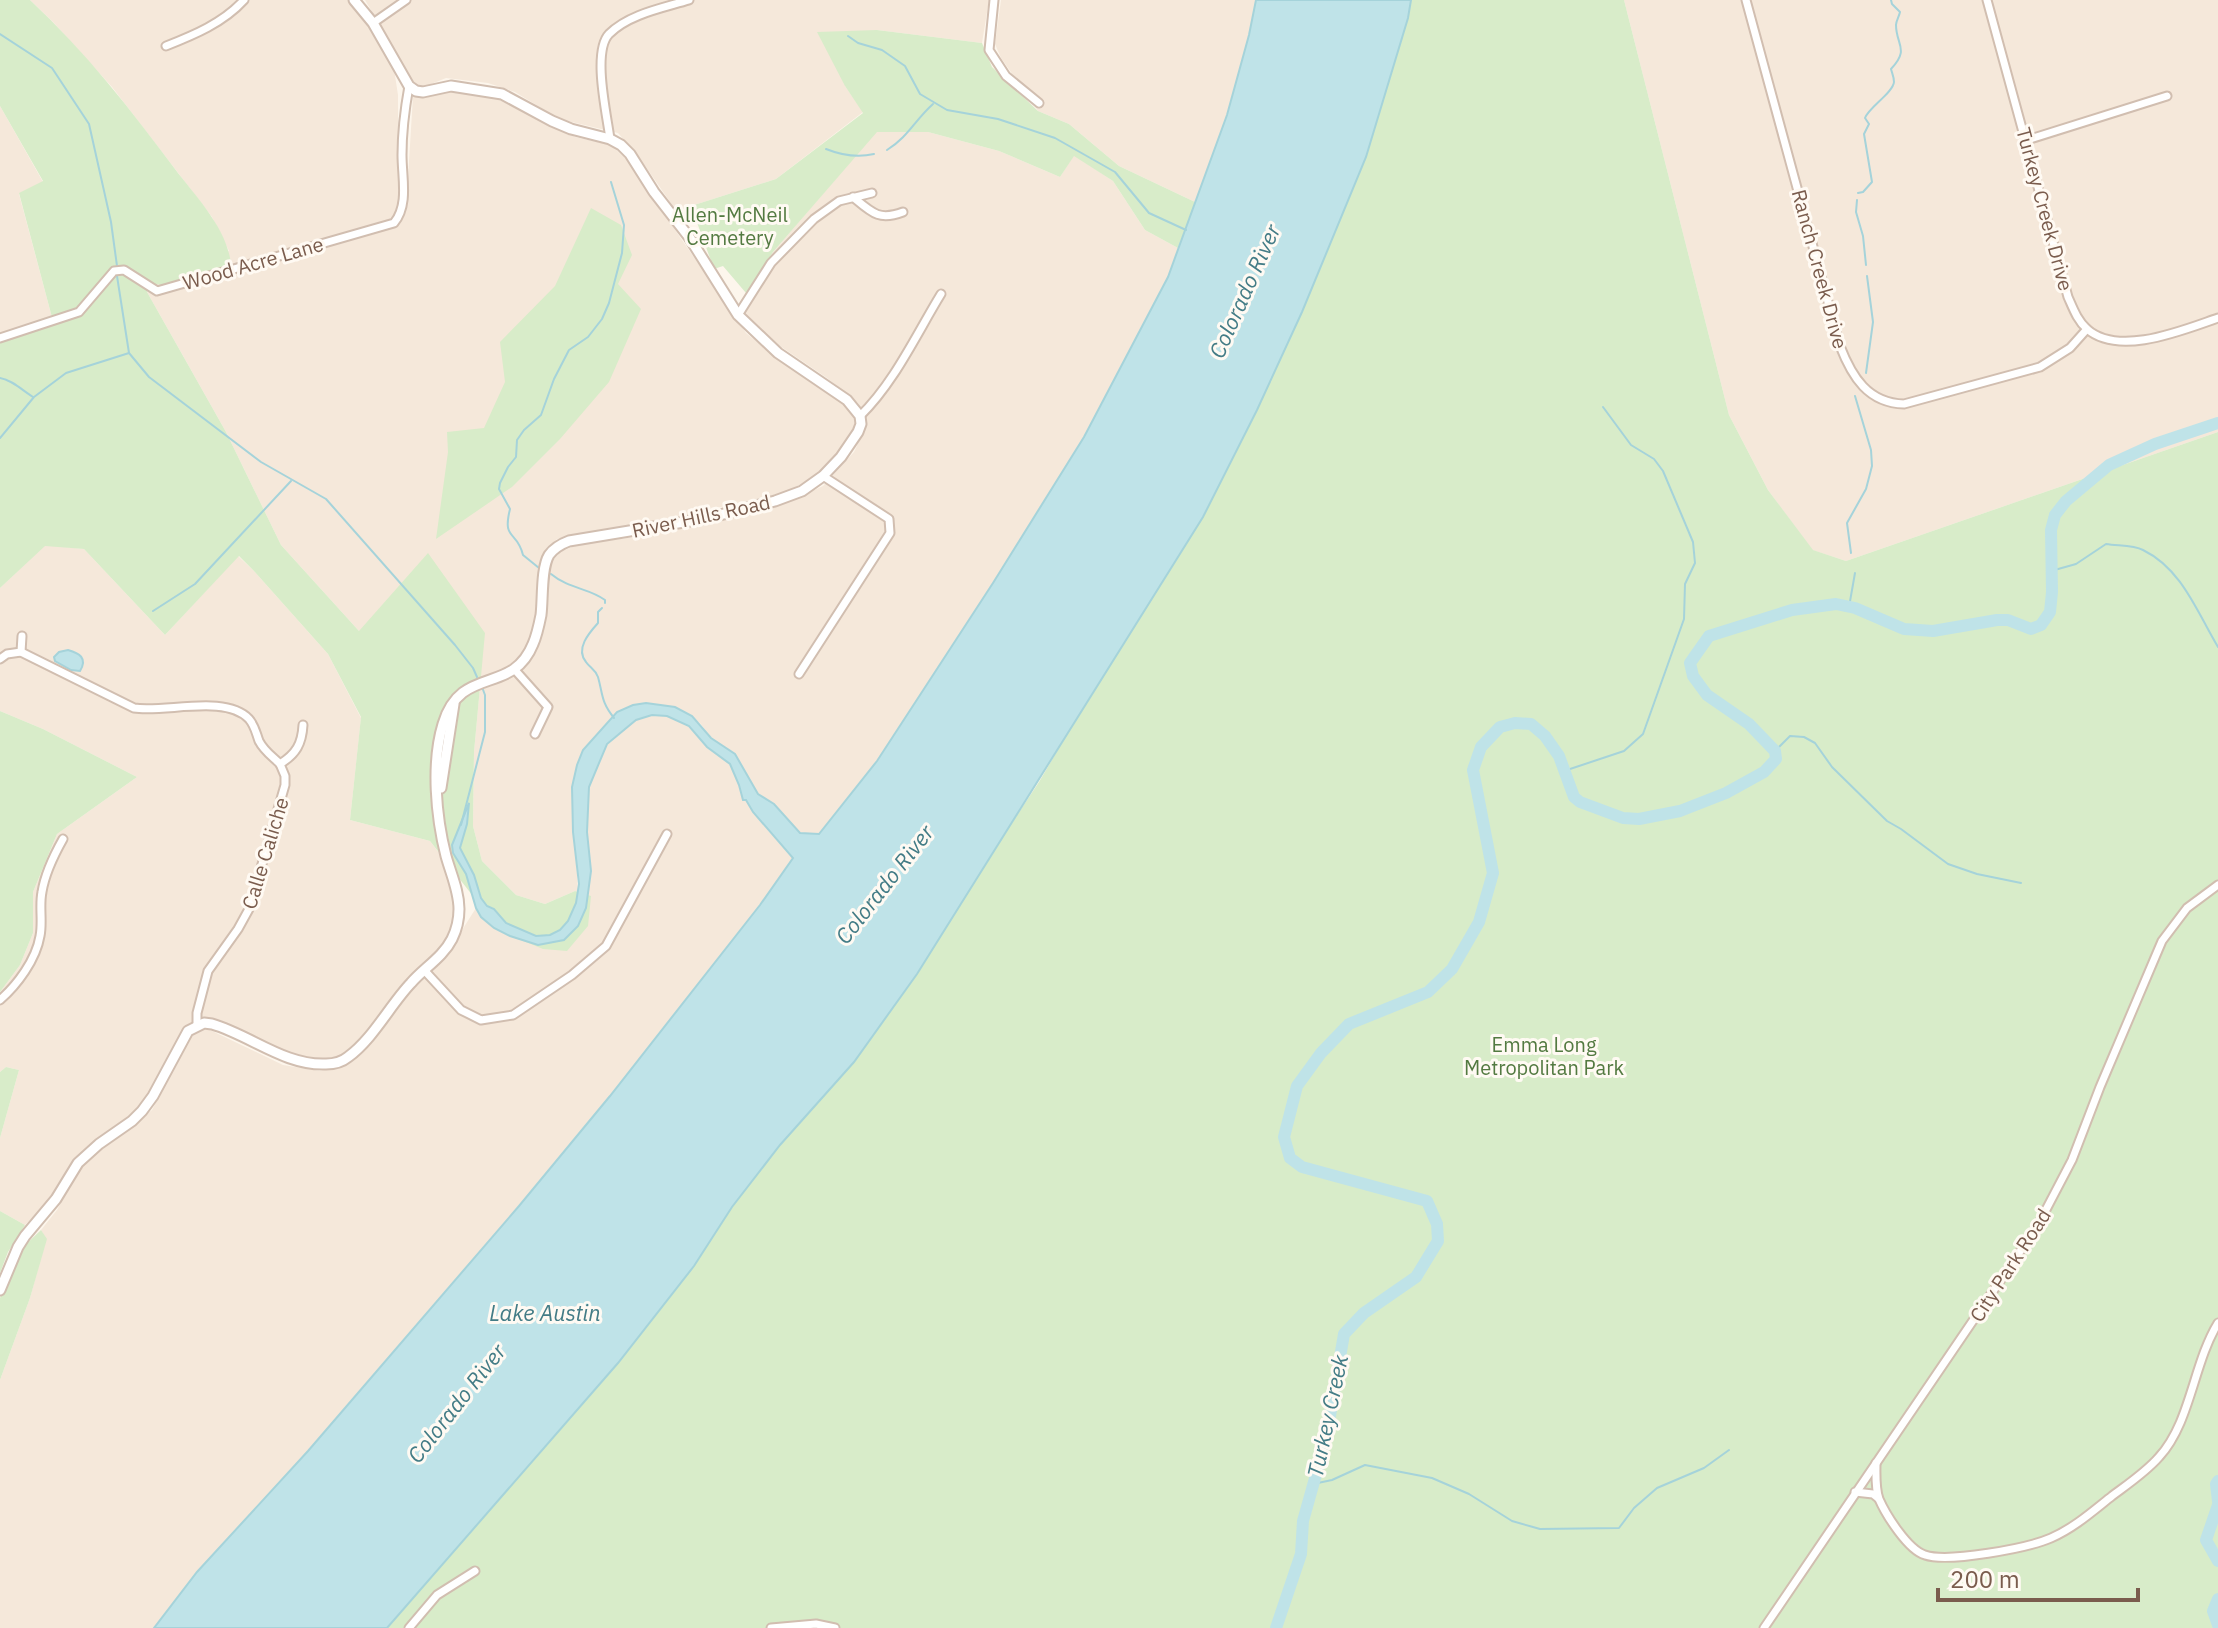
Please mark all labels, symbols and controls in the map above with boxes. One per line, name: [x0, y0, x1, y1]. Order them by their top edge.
street label: Turkey Creek Drive: [2010, 124, 2080, 294]
street label: Ranch Creek Drive: [1786, 186, 1854, 352]
park label: Allen-McNeil Cemetery: [672, 201, 788, 251]
water label: Colorado River: [1202, 219, 1287, 362]
street label: Wood Acre Lane: [180, 230, 326, 296]
street label: River Hills Road: [629, 488, 773, 544]
street label: Calle Caliche: [235, 794, 295, 912]
water label: Colorado River: [828, 818, 940, 949]
park label: Emma Long Metropolitan Park: [1464, 1031, 1625, 1081]
street label: City Park Road: [1963, 1203, 2057, 1327]
water label: Lake Austin: [489, 1298, 601, 1327]
water label: Colorado River: [400, 1337, 512, 1468]
water label: Turkey Creek: [1300, 1352, 1354, 1480]
scale bar: [1938, 1552, 2138, 1602]
text: 200 m: [1950, 1563, 2020, 1595]

